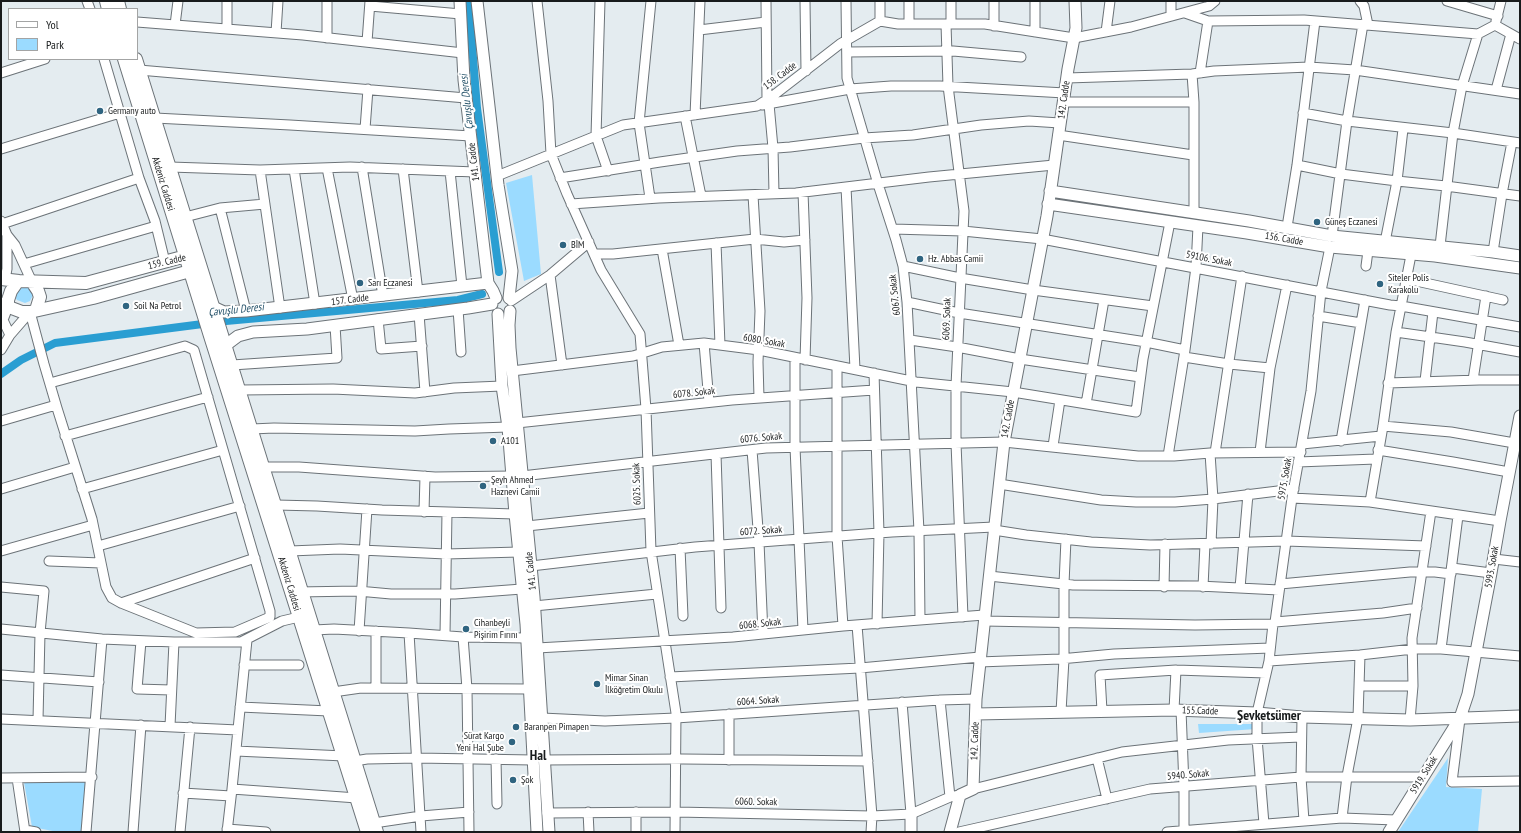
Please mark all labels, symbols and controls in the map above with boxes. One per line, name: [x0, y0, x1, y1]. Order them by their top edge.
legend: [8, 8, 138, 60]
text: Yol: [46, 17, 59, 32]
text: Park: [46, 37, 64, 52]
street label: 158. Cadde: [761, 60, 799, 92]
water label: Çavuşlu Deresi: [458, 74, 476, 130]
street label: 142. Cadde: [1055, 80, 1073, 120]
place label: Germany auto: [108, 105, 156, 117]
marker: Germany auto: [95, 106, 105, 116]
street label: 141. Cadde: [466, 142, 482, 182]
street label: Akdeniz Caddesi: [149, 155, 177, 213]
place label: Güneş Eczanesi: [1325, 216, 1378, 228]
marker: Güneş Eczanesi: [1312, 217, 1322, 227]
street label: 156. Cadde: [1264, 230, 1304, 248]
place label: BİM: [571, 239, 584, 251]
marker: BİM: [558, 240, 568, 250]
street label: 59106. Sokak: [1185, 249, 1233, 269]
street label: 159. Cadde: [147, 252, 187, 272]
place label: Hz. Abbas Camii: [928, 253, 983, 265]
marker: Hz. Abbas Camii: [915, 254, 925, 264]
place label: Siteler Polis Karakolu: [1388, 272, 1429, 296]
street label: 6067. Sokak: [887, 274, 903, 316]
place label: Sarı Eczanesi: [368, 277, 413, 289]
marker: Sarı Eczanesi: [355, 278, 365, 288]
marker: Siteler Polis Karakolu: [1375, 279, 1385, 289]
street label: 157. Cadde: [331, 292, 369, 308]
street label: 6069. Sokak: [940, 298, 954, 340]
place label: Soil Na Petrol: [134, 300, 181, 312]
marker: Soil Na Petrol: [121, 301, 131, 311]
water label: Çavuşlu Deresi: [208, 301, 264, 319]
street label: 6080. Sokak: [742, 331, 786, 351]
street label: 6078. Sokak: [672, 385, 716, 401]
street label: 142. Cadde: [999, 399, 1017, 439]
street label: 6076. Sokak: [739, 430, 783, 446]
place label: A101: [501, 435, 519, 447]
marker: A101: [488, 436, 498, 446]
street label: 5975. Sokak: [1275, 457, 1295, 501]
street label: 6025. Sokak: [630, 463, 644, 505]
place label: Şeyh Ahmed Haznevi Camii: [491, 474, 540, 498]
marker: Şeyh Ahmed Haznevi Camii: [478, 481, 488, 491]
street label: 6072. Sokak: [740, 524, 782, 538]
street label: 5993. Sokak: [1482, 545, 1502, 589]
street label: 141. Cadde: [523, 551, 539, 591]
street label: Akdeniz Caddesi: [275, 555, 303, 613]
street label: 6068. Sokak: [738, 616, 782, 632]
place label: Cihanbeyli Pişirim Fırını: [474, 617, 518, 640]
marker: Cihanbeyli Pişirim Fırını: [461, 624, 471, 634]
place label: Mimar Sinan İlköğretim Okulu: [605, 672, 663, 696]
marker: Mimar Sinan İlköğretim Okulu: [592, 679, 602, 689]
street label: 6064. Sokak: [737, 694, 779, 708]
street label: 155.Cadde: [1182, 704, 1218, 718]
district label: Şevketsümer: [1237, 708, 1301, 724]
place label: Baranpen Pimapen: [524, 721, 589, 733]
street label: 142. Cadde: [968, 721, 982, 761]
marker: Baranpen Pimapen: [511, 722, 521, 732]
place label: Sürat Kargo Yeni Hal Şube: [456, 730, 504, 754]
marker: Sürat Kargo Yeni Hal Şube: [507, 737, 517, 747]
district label: Hal: [530, 748, 546, 764]
street label: 5919. Sokak: [1408, 754, 1440, 796]
street label: 5940. Sokak: [1166, 767, 1210, 783]
place label: Şok: [521, 774, 533, 786]
marker: Şok: [508, 775, 518, 785]
street label: 6060. Sokak: [735, 796, 777, 808]

